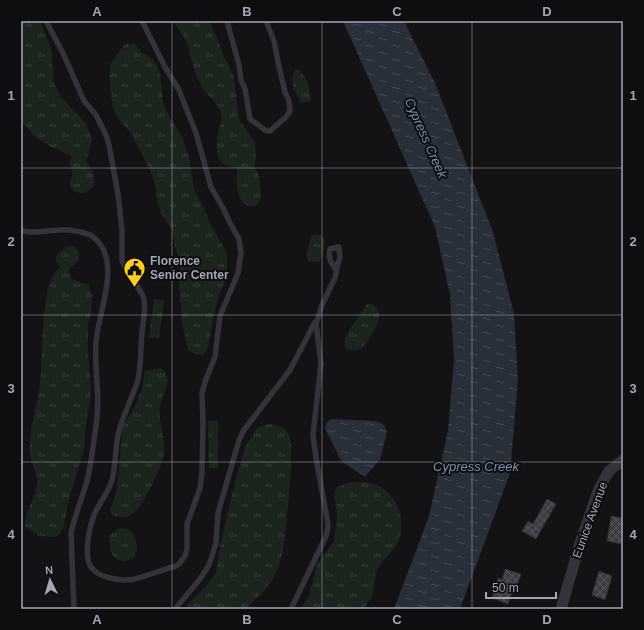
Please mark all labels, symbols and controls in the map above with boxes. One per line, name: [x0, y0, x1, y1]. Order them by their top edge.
text: A: [92, 4, 102, 19]
text: B: [242, 4, 252, 19]
text: C: [392, 4, 402, 19]
text: D: [542, 4, 552, 19]
text: 1: [7, 88, 15, 103]
text: 1: [629, 88, 637, 103]
water label: Cypress Creek: [402, 96, 451, 182]
text: 2: [7, 234, 15, 249]
text: 2: [629, 234, 637, 249]
place label: Florence Senior Center: [150, 254, 229, 282]
public building icon: Florence Senior Center: [121, 255, 147, 288]
text: 3: [7, 381, 15, 396]
text: 3: [629, 381, 637, 396]
water label: Cypress Creek: [433, 459, 520, 474]
street label: Eunice Avenue: [570, 480, 610, 560]
text: 4: [7, 527, 15, 542]
text: 4: [629, 527, 637, 542]
north arrow: [30, 560, 70, 600]
text: N: [45, 564, 54, 576]
scale bar: [486, 574, 556, 600]
text: 50 m: [492, 581, 519, 595]
text: A: [92, 612, 102, 627]
text: B: [242, 612, 252, 627]
text: C: [392, 612, 402, 627]
text: D: [542, 612, 552, 627]

